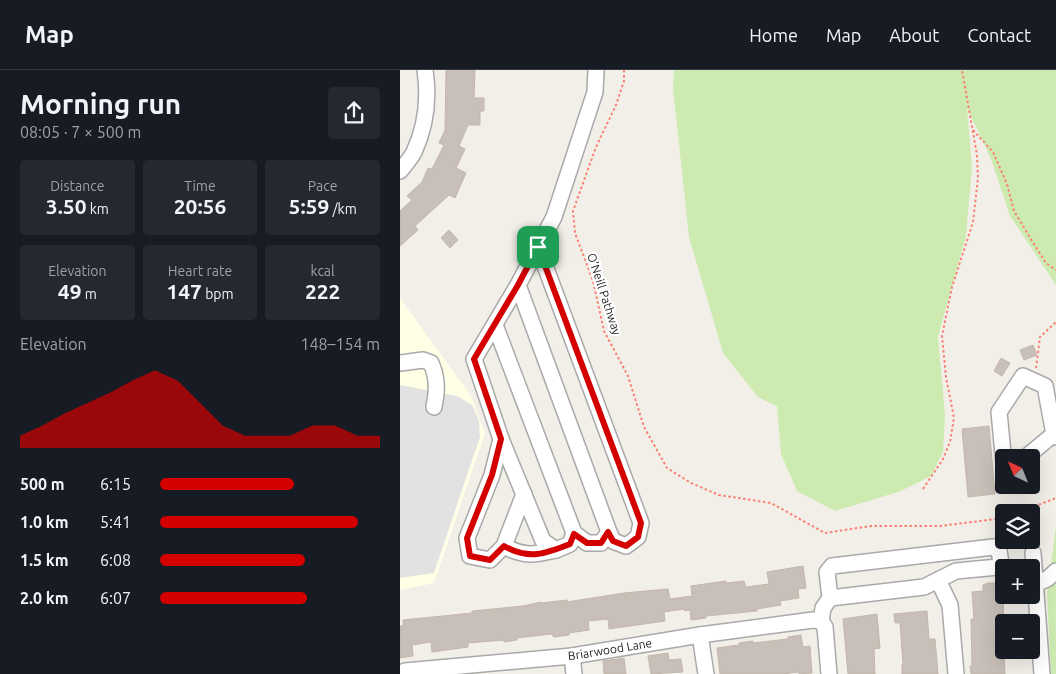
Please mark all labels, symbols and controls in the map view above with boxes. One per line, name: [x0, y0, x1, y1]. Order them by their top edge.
text: Map: [25, 21, 74, 48]
text: Home: [749, 25, 798, 45]
text: Map: [826, 25, 861, 45]
text: About: [889, 25, 939, 45]
text: Contact: [967, 25, 1031, 45]
button: share: [328, 87, 380, 139]
text: Morning run: [20, 88, 181, 119]
text: 08:05 · 7 × 500 m: [20, 123, 141, 141]
text: Distance: [50, 178, 104, 194]
text: Time: [184, 178, 216, 194]
text: Pace: [308, 178, 337, 194]
text: 3.50: [46, 194, 87, 218]
text: 20:56: [174, 194, 226, 218]
text: 5:59: [289, 194, 329, 218]
text: km: [87, 201, 109, 217]
text: /km: [329, 201, 357, 217]
pin: [517, 226, 559, 268]
icon: arrive: [524, 233, 552, 261]
street label: O'Neill Pathway: [585, 251, 624, 337]
text: Elevation: [48, 263, 107, 279]
text: Heart rate: [168, 263, 232, 279]
text: kcal: [311, 263, 335, 279]
text: 49: [58, 279, 82, 303]
text: 147: [166, 279, 202, 303]
text: 222: [305, 279, 340, 303]
text: m: [82, 286, 97, 302]
text: bpm: [202, 286, 234, 302]
text: Elevation: [20, 335, 87, 353]
text: 148–154 m: [300, 335, 380, 353]
north arrow: [995, 449, 1040, 494]
map controls: [995, 449, 1040, 659]
text: 500 m: [20, 475, 65, 493]
text: 6:15: [100, 475, 131, 493]
button: layers: [995, 504, 1040, 549]
text: 1.0 km: [20, 513, 69, 531]
text: 5:41: [100, 513, 131, 531]
text: 1.5 km: [20, 551, 69, 569]
text: 6:08: [100, 551, 131, 569]
button: +: [995, 559, 1040, 604]
text: 2.0 km: [20, 589, 69, 607]
text: 6:07: [100, 589, 131, 607]
button: −: [995, 614, 1040, 659]
street label: Briarwood Lane: [567, 636, 653, 662]

